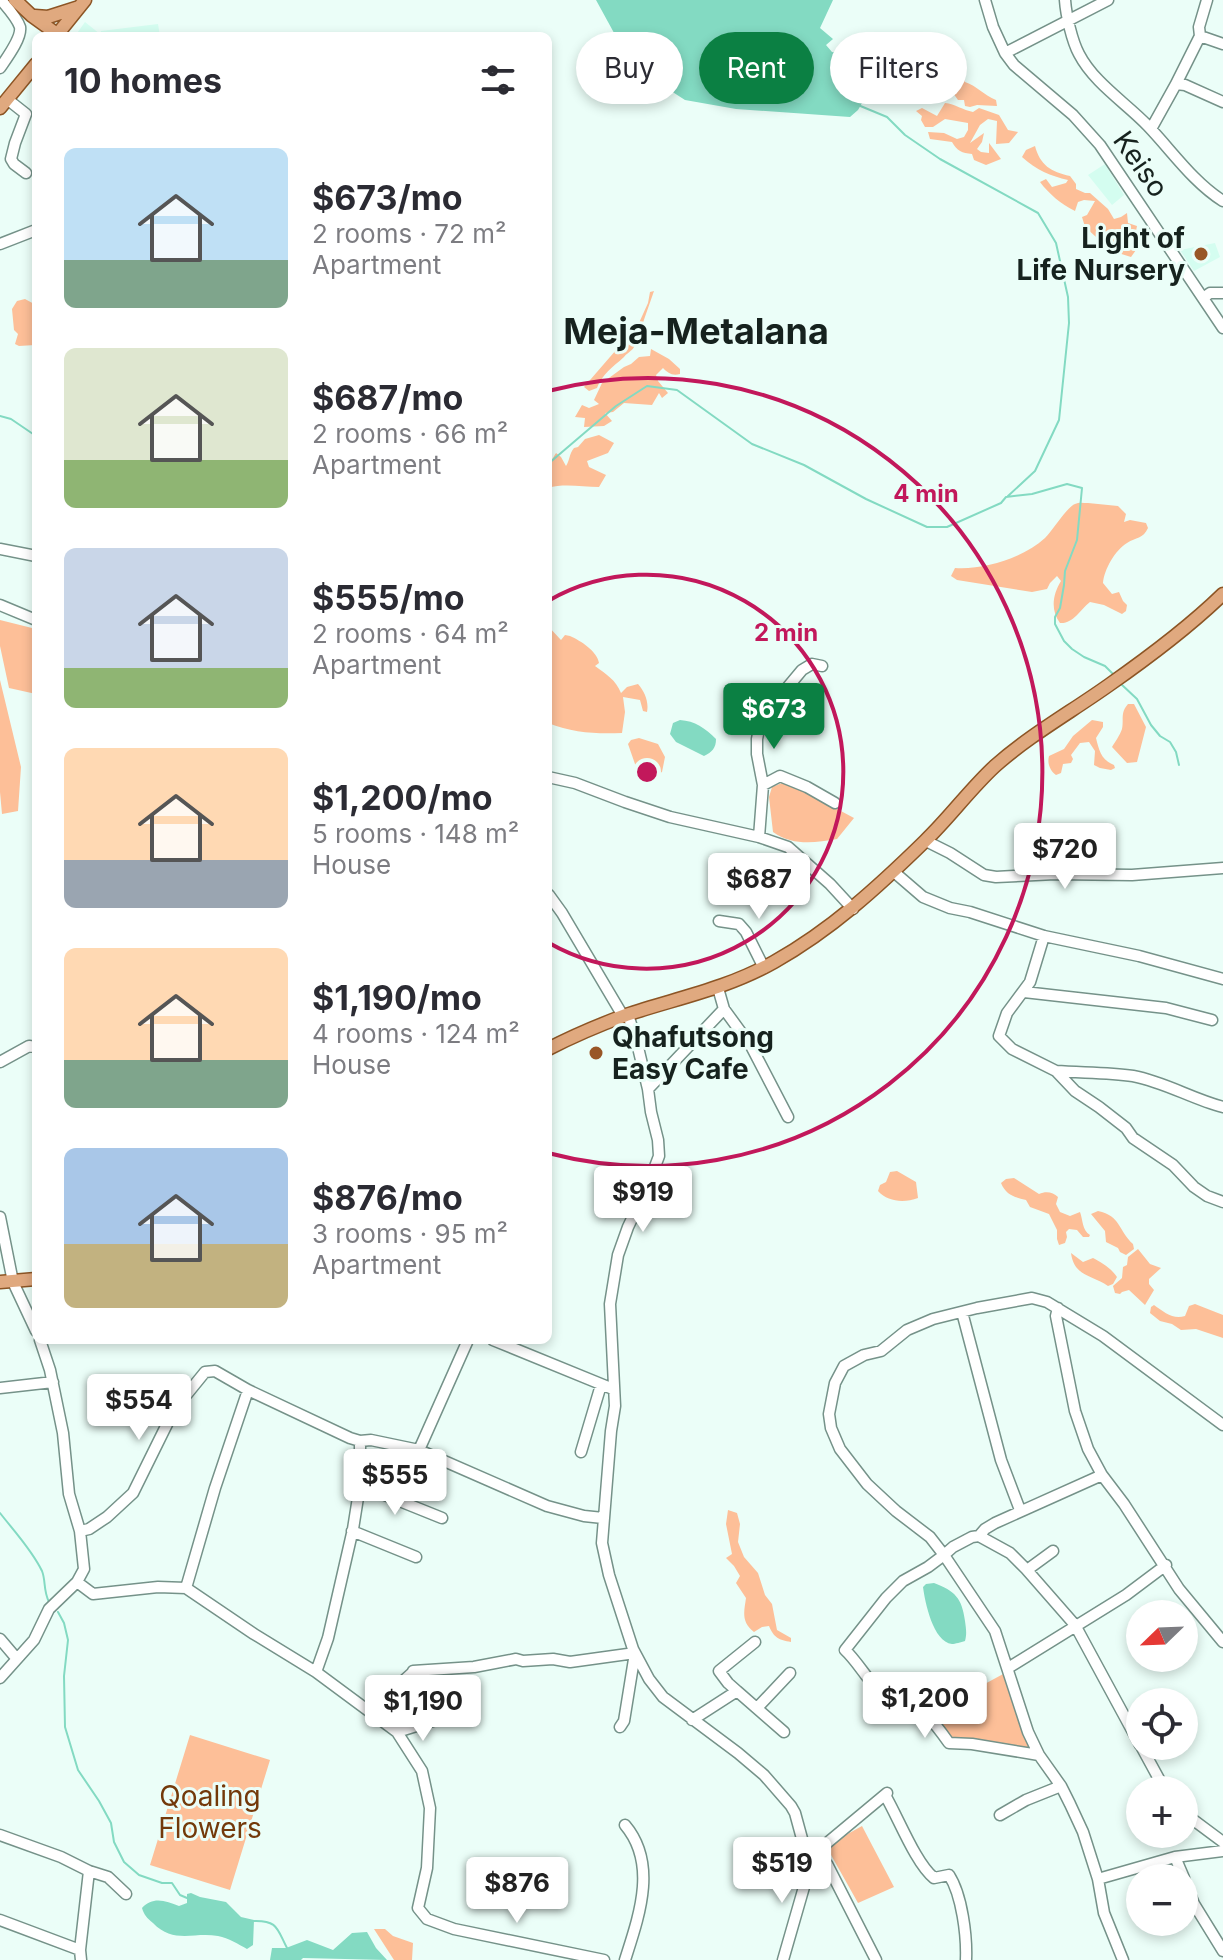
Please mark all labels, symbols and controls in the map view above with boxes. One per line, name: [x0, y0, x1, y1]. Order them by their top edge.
chip: Buy: [576, 32, 683, 104]
chip: Rent: [699, 32, 814, 104]
chip: Filters: [830, 32, 967, 104]
icon: filters: [476, 58, 520, 102]
text: 10 homes: [64, 60, 222, 101]
street label: Keiso: [1106, 125, 1176, 203]
text: $673/mo: [312, 177, 463, 218]
icon: home: [128, 180, 224, 276]
text: 2 rooms · 72 m²: [312, 218, 506, 249]
place label: Light of Life Nursery: [1016, 221, 1185, 287]
marker: Light of Life Nursery: [1192, 245, 1210, 263]
text: Apartment: [312, 249, 441, 280]
district label: Meja-Metalana: [563, 309, 829, 353]
text: $687/mo: [312, 377, 463, 418]
icon: home: [128, 380, 224, 476]
text: 2 rooms · 66 m²: [312, 418, 508, 449]
text: Apartment: [312, 449, 441, 480]
text: 4 min: [893, 479, 959, 508]
text: $555/mo: [312, 577, 465, 618]
icon: home: [128, 580, 224, 676]
text: 2 rooms · 64 m²: [312, 618, 509, 649]
text: 2 min: [754, 618, 818, 647]
text: Apartment: [312, 649, 441, 680]
pin: $673: [727, 683, 821, 751]
text: $673: [741, 693, 807, 724]
centre of rings: [633, 758, 661, 786]
text: $1,200/mo: [312, 777, 493, 818]
icon: home: [128, 780, 224, 876]
text: 5 rooms · 148 m²: [312, 818, 519, 849]
pin: $720: [1018, 823, 1112, 891]
text: $720: [1032, 833, 1098, 864]
text: House: [312, 849, 391, 880]
pin: $687: [712, 853, 806, 921]
text: $687: [726, 863, 792, 894]
text: $1,190/mo: [312, 977, 482, 1018]
icon: home: [128, 980, 224, 1076]
text: 4 rooms · 124 m²: [312, 1018, 520, 1049]
place label: Qhafutsong Easy Cafe: [612, 1020, 774, 1086]
marker: Qhafutsong Easy Cafe: [587, 1044, 605, 1062]
text: House: [312, 1049, 391, 1080]
pin: $919: [596, 1166, 690, 1234]
text: $919: [612, 1176, 674, 1207]
text: $876/mo: [312, 1177, 463, 1218]
icon: home: [128, 1180, 224, 1276]
text: 3 rooms · 95 m²: [312, 1218, 508, 1249]
text: Apartment: [312, 1249, 441, 1280]
pin: $554: [92, 1374, 186, 1442]
text: $554: [105, 1384, 173, 1415]
pin: $555: [348, 1449, 442, 1517]
text: $555: [362, 1459, 428, 1490]
north arrow: [1126, 1600, 1198, 1672]
map controls: [1126, 1600, 1198, 1936]
pin: $1,200: [860, 1672, 990, 1740]
pin: $1,190: [358, 1675, 488, 1743]
text: $1,200: [881, 1682, 969, 1713]
text: $1,190: [383, 1685, 463, 1716]
button: locate: [1126, 1688, 1198, 1760]
button: +: [1126, 1776, 1198, 1848]
park label: Qoaling Flowers: [158, 1779, 262, 1845]
pin: $519: [735, 1837, 829, 1905]
text: $519: [751, 1847, 813, 1878]
pin: $876: [470, 1857, 564, 1925]
button: −: [1126, 1864, 1198, 1936]
text: $876: [484, 1867, 550, 1898]

